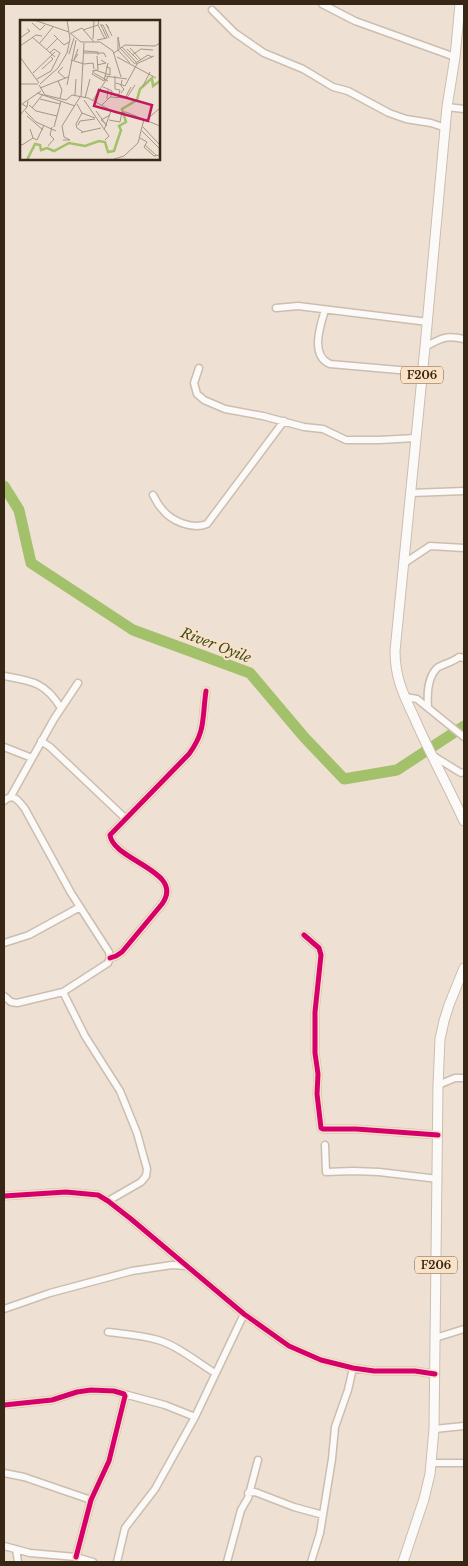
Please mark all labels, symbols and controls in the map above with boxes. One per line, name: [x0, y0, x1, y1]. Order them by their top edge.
inset map: [20, 20, 160, 160]
road number: F206: [401, 366, 443, 384]
water label: River Oyile: [177, 623, 254, 667]
road number: F206: [415, 1256, 457, 1274]

